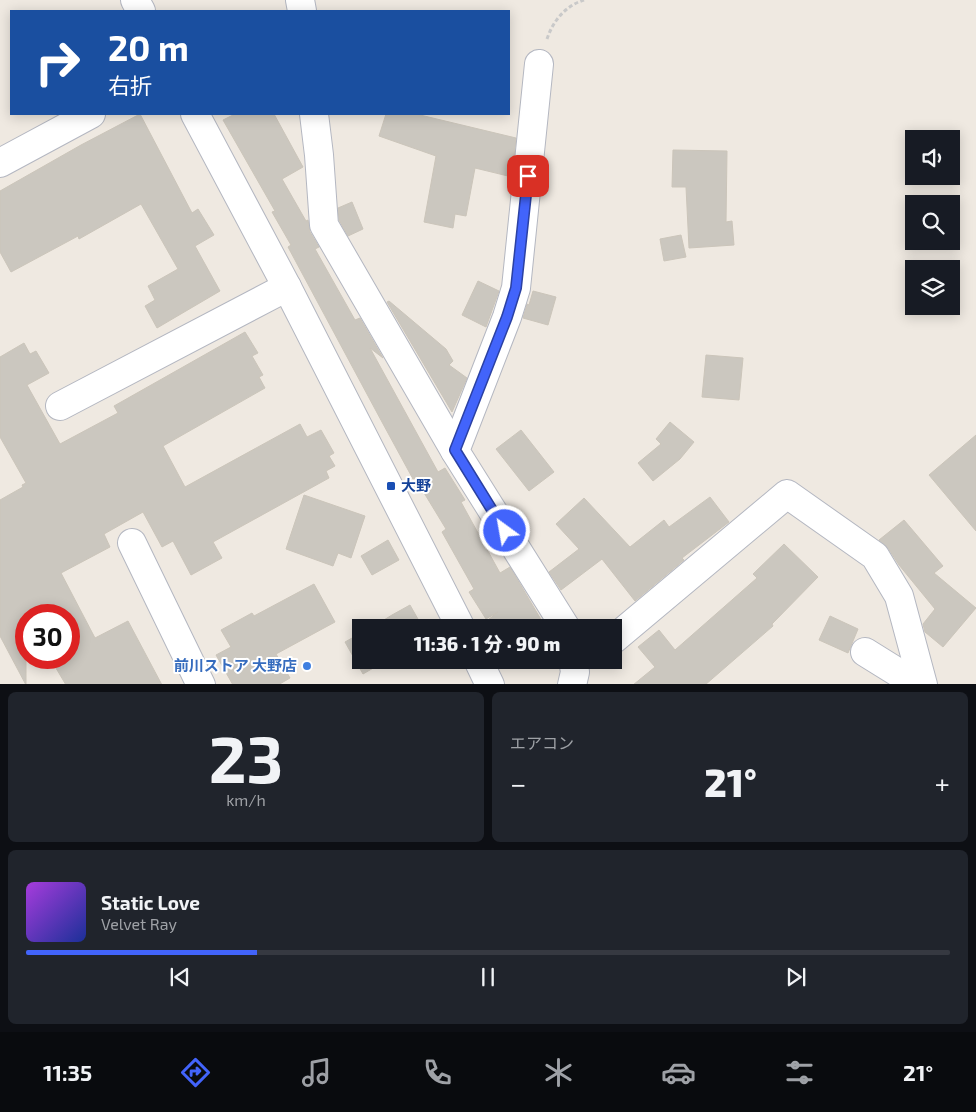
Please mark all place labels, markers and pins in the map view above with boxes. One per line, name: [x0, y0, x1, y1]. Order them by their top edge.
pin: [507, 155, 549, 197]
place label: 大野: [401, 476, 431, 494]
marker: 大野: [385, 480, 397, 492]
place label: 前川ストア 大野店: [174, 656, 297, 674]
marker: 前川ストア 大野店: [301, 660, 313, 672]

